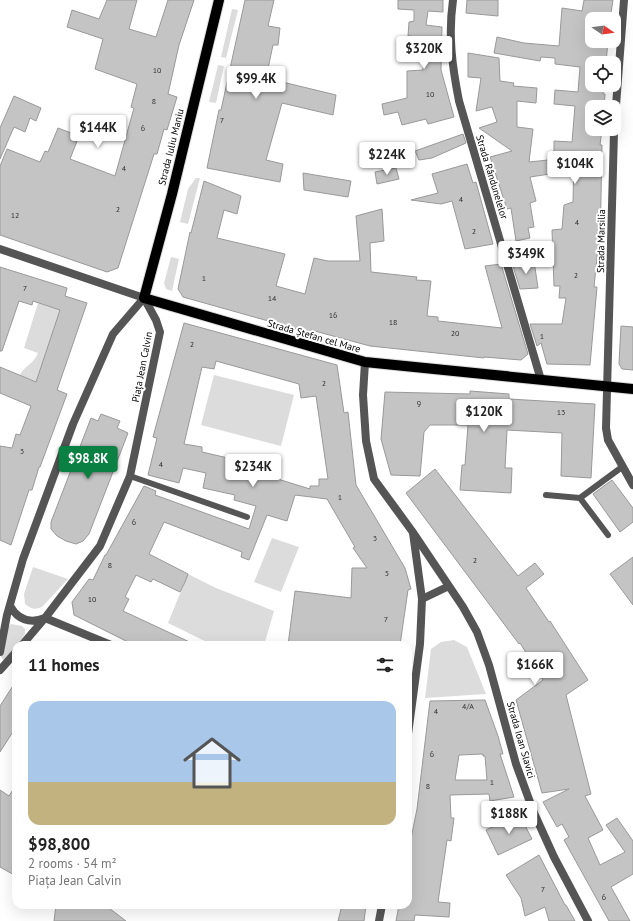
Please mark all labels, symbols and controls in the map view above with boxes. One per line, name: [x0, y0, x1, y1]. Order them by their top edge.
north arrow: [585, 12, 621, 48]
map controls: [585, 12, 621, 136]
pin: $320K: [396, 36, 452, 70]
text: $320K: [405, 40, 443, 57]
button: locate: [585, 56, 621, 92]
house number: 10: [153, 65, 162, 75]
pin: $99.4K: [223, 66, 289, 100]
text: $99.4K: [236, 70, 276, 87]
house number: 10: [426, 89, 435, 99]
house number: 8: [152, 96, 156, 106]
button: layers: [585, 100, 621, 136]
street label: Strada Iuliu Maniu: [155, 107, 187, 187]
pin: $144K: [70, 115, 126, 149]
house number: 7: [220, 115, 224, 125]
text: $144K: [79, 119, 117, 136]
house number: 6: [141, 123, 145, 133]
street label: Strada Rândunelelor: [473, 133, 511, 221]
pin: $224K: [359, 142, 415, 176]
text: $224K: [368, 146, 406, 163]
pin: $104K: [547, 151, 603, 185]
text: $104K: [556, 155, 594, 172]
house number: 4: [122, 163, 127, 173]
house number: 4: [459, 194, 464, 204]
house number: 2: [116, 204, 120, 214]
street label: Strada Marsilia: [594, 209, 608, 273]
house number: 12: [11, 210, 19, 220]
house number: 4: [575, 217, 580, 227]
house number: 2: [472, 226, 476, 236]
pin: $349K: [498, 241, 554, 275]
text: $349K: [507, 245, 545, 262]
house number: 2: [574, 270, 578, 280]
house number: 1: [202, 273, 206, 283]
house number: 7: [23, 283, 27, 293]
house number: 14: [268, 293, 277, 303]
house number: 16: [329, 310, 337, 320]
street label: Strada Ștefan cel Mare: [266, 316, 362, 356]
house number: 18: [389, 317, 397, 327]
house number: 20: [451, 328, 460, 338]
street label: Piața Jean Calvin: [129, 331, 155, 403]
house number: 1: [540, 331, 544, 341]
house number: 2: [190, 339, 194, 349]
house number: 2: [322, 378, 326, 388]
house number: 9: [417, 398, 421, 408]
pin: $120K: [456, 399, 512, 433]
text: $120K: [465, 403, 503, 420]
house number: 13: [557, 407, 565, 417]
house number: 3: [20, 446, 24, 456]
pin: $98.8K: [55, 446, 121, 480]
text: $98.8K: [68, 450, 108, 467]
pin: $234K: [225, 454, 281, 488]
text: $234K: [234, 458, 272, 475]
house number: 4: [159, 459, 164, 469]
house number: 1: [338, 492, 342, 502]
house number: 6: [132, 517, 136, 527]
house number: 3: [373, 533, 377, 543]
house number: 2: [473, 555, 477, 565]
house number: 8: [108, 560, 112, 570]
house number: 5: [385, 568, 389, 578]
house number: 10: [88, 594, 97, 604]
house number: 7: [384, 614, 388, 624]
pin: $166K: [507, 652, 563, 686]
text: 11 homes: [28, 654, 99, 676]
icon: filters: [374, 654, 396, 676]
text: $166K: [516, 656, 554, 673]
street label: Strada Ioan Slavici: [504, 700, 538, 780]
house number: 4/A: [462, 701, 474, 711]
house number: 4: [434, 706, 439, 716]
icon: home: [176, 727, 248, 799]
house number: 6: [430, 749, 434, 759]
house number: 1: [490, 777, 494, 787]
house number: 8: [426, 781, 430, 791]
pin: $188K: [481, 801, 537, 835]
text: $188K: [490, 805, 528, 822]
text: $98,800: [28, 833, 90, 855]
text: 2 rooms · 54 m²: [28, 855, 117, 872]
text: Piața Jean Calvin: [28, 872, 121, 889]
house number: 7: [541, 884, 545, 894]
house number: 6: [602, 892, 606, 902]

